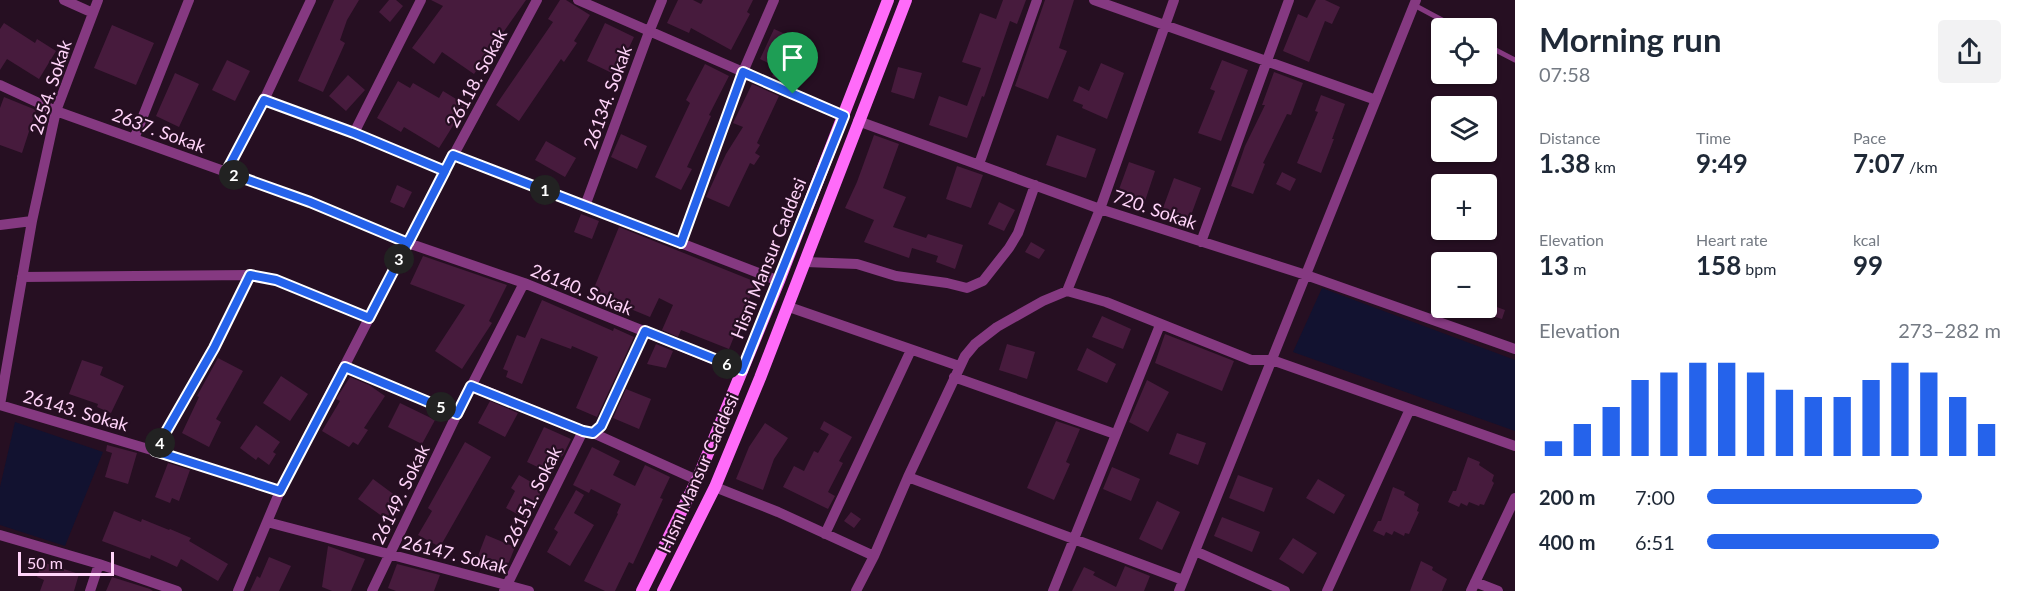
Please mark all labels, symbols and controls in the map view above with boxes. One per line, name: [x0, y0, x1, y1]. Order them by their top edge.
map controls: [1431, 18, 1497, 318]
button: locate: [1431, 18, 1497, 84]
text: Morning run: [1539, 19, 1722, 59]
button: share: [1938, 20, 2001, 83]
street label: 26118. Sokak: [441, 24, 512, 131]
pin: [767, 32, 818, 94]
street label: 2654. Sokak: [24, 36, 76, 137]
icon: arrive: [776, 41, 809, 74]
street label: 26134. Sokak: [578, 42, 636, 152]
text: 07:58: [1539, 62, 1590, 86]
button: layers: [1431, 96, 1497, 162]
street label: 2637. Sokak: [109, 103, 209, 157]
text: Distance: [1539, 128, 1600, 147]
text: Time: [1696, 128, 1731, 147]
text: Pace: [1853, 128, 1886, 147]
text: 1.38: [1539, 147, 1590, 179]
text: 9:49: [1696, 147, 1748, 179]
text: 7:07: [1853, 147, 1905, 179]
text: km: [1590, 157, 1616, 176]
text: /km: [1905, 157, 1938, 176]
pin: 2: [219, 160, 249, 190]
text: 2: [229, 165, 239, 184]
street label: Hisni Mansur Caddesi: [726, 174, 810, 342]
button: +: [1431, 174, 1497, 240]
pin: 1: [530, 175, 560, 205]
text: 1: [540, 180, 550, 199]
street label: 720. Sokak: [1110, 184, 1201, 234]
text: Elevation: [1539, 230, 1604, 249]
text: Heart rate: [1696, 230, 1768, 249]
text: kcal: [1853, 230, 1880, 249]
pin: 3: [384, 244, 414, 274]
text: 3: [394, 249, 404, 268]
text: 13: [1539, 249, 1569, 281]
text: 158: [1696, 249, 1741, 281]
text: 99: [1853, 249, 1883, 281]
button: −: [1431, 252, 1497, 318]
street label: 26140. Sokak: [528, 259, 637, 320]
text: m: [1569, 259, 1586, 278]
text: bpm: [1741, 259, 1776, 278]
text: Elevation: [1539, 318, 1620, 342]
text: 273–282 m: [1898, 318, 2001, 342]
pin: 6: [712, 349, 742, 379]
text: 6: [722, 354, 732, 373]
street label: 26143. Sokak: [21, 385, 132, 436]
street label: Hısnı Mansur Caddesi: [653, 390, 743, 556]
pin: 5: [426, 392, 456, 422]
text: 5: [436, 397, 446, 416]
pin: 4: [145, 428, 175, 458]
text: 4: [155, 433, 165, 452]
street label: 26149. Sokak: [366, 440, 434, 547]
street label: 26151. Sokak: [498, 442, 566, 549]
text: 200 m: [1539, 485, 1595, 509]
text: 7:00: [1635, 485, 1675, 509]
street label: 26147. Sokak: [400, 530, 511, 578]
text: 400 m: [1539, 530, 1595, 554]
text: 6:51: [1635, 530, 1675, 554]
scale bar: [18, 549, 114, 576]
text: 50 m: [27, 553, 63, 572]

